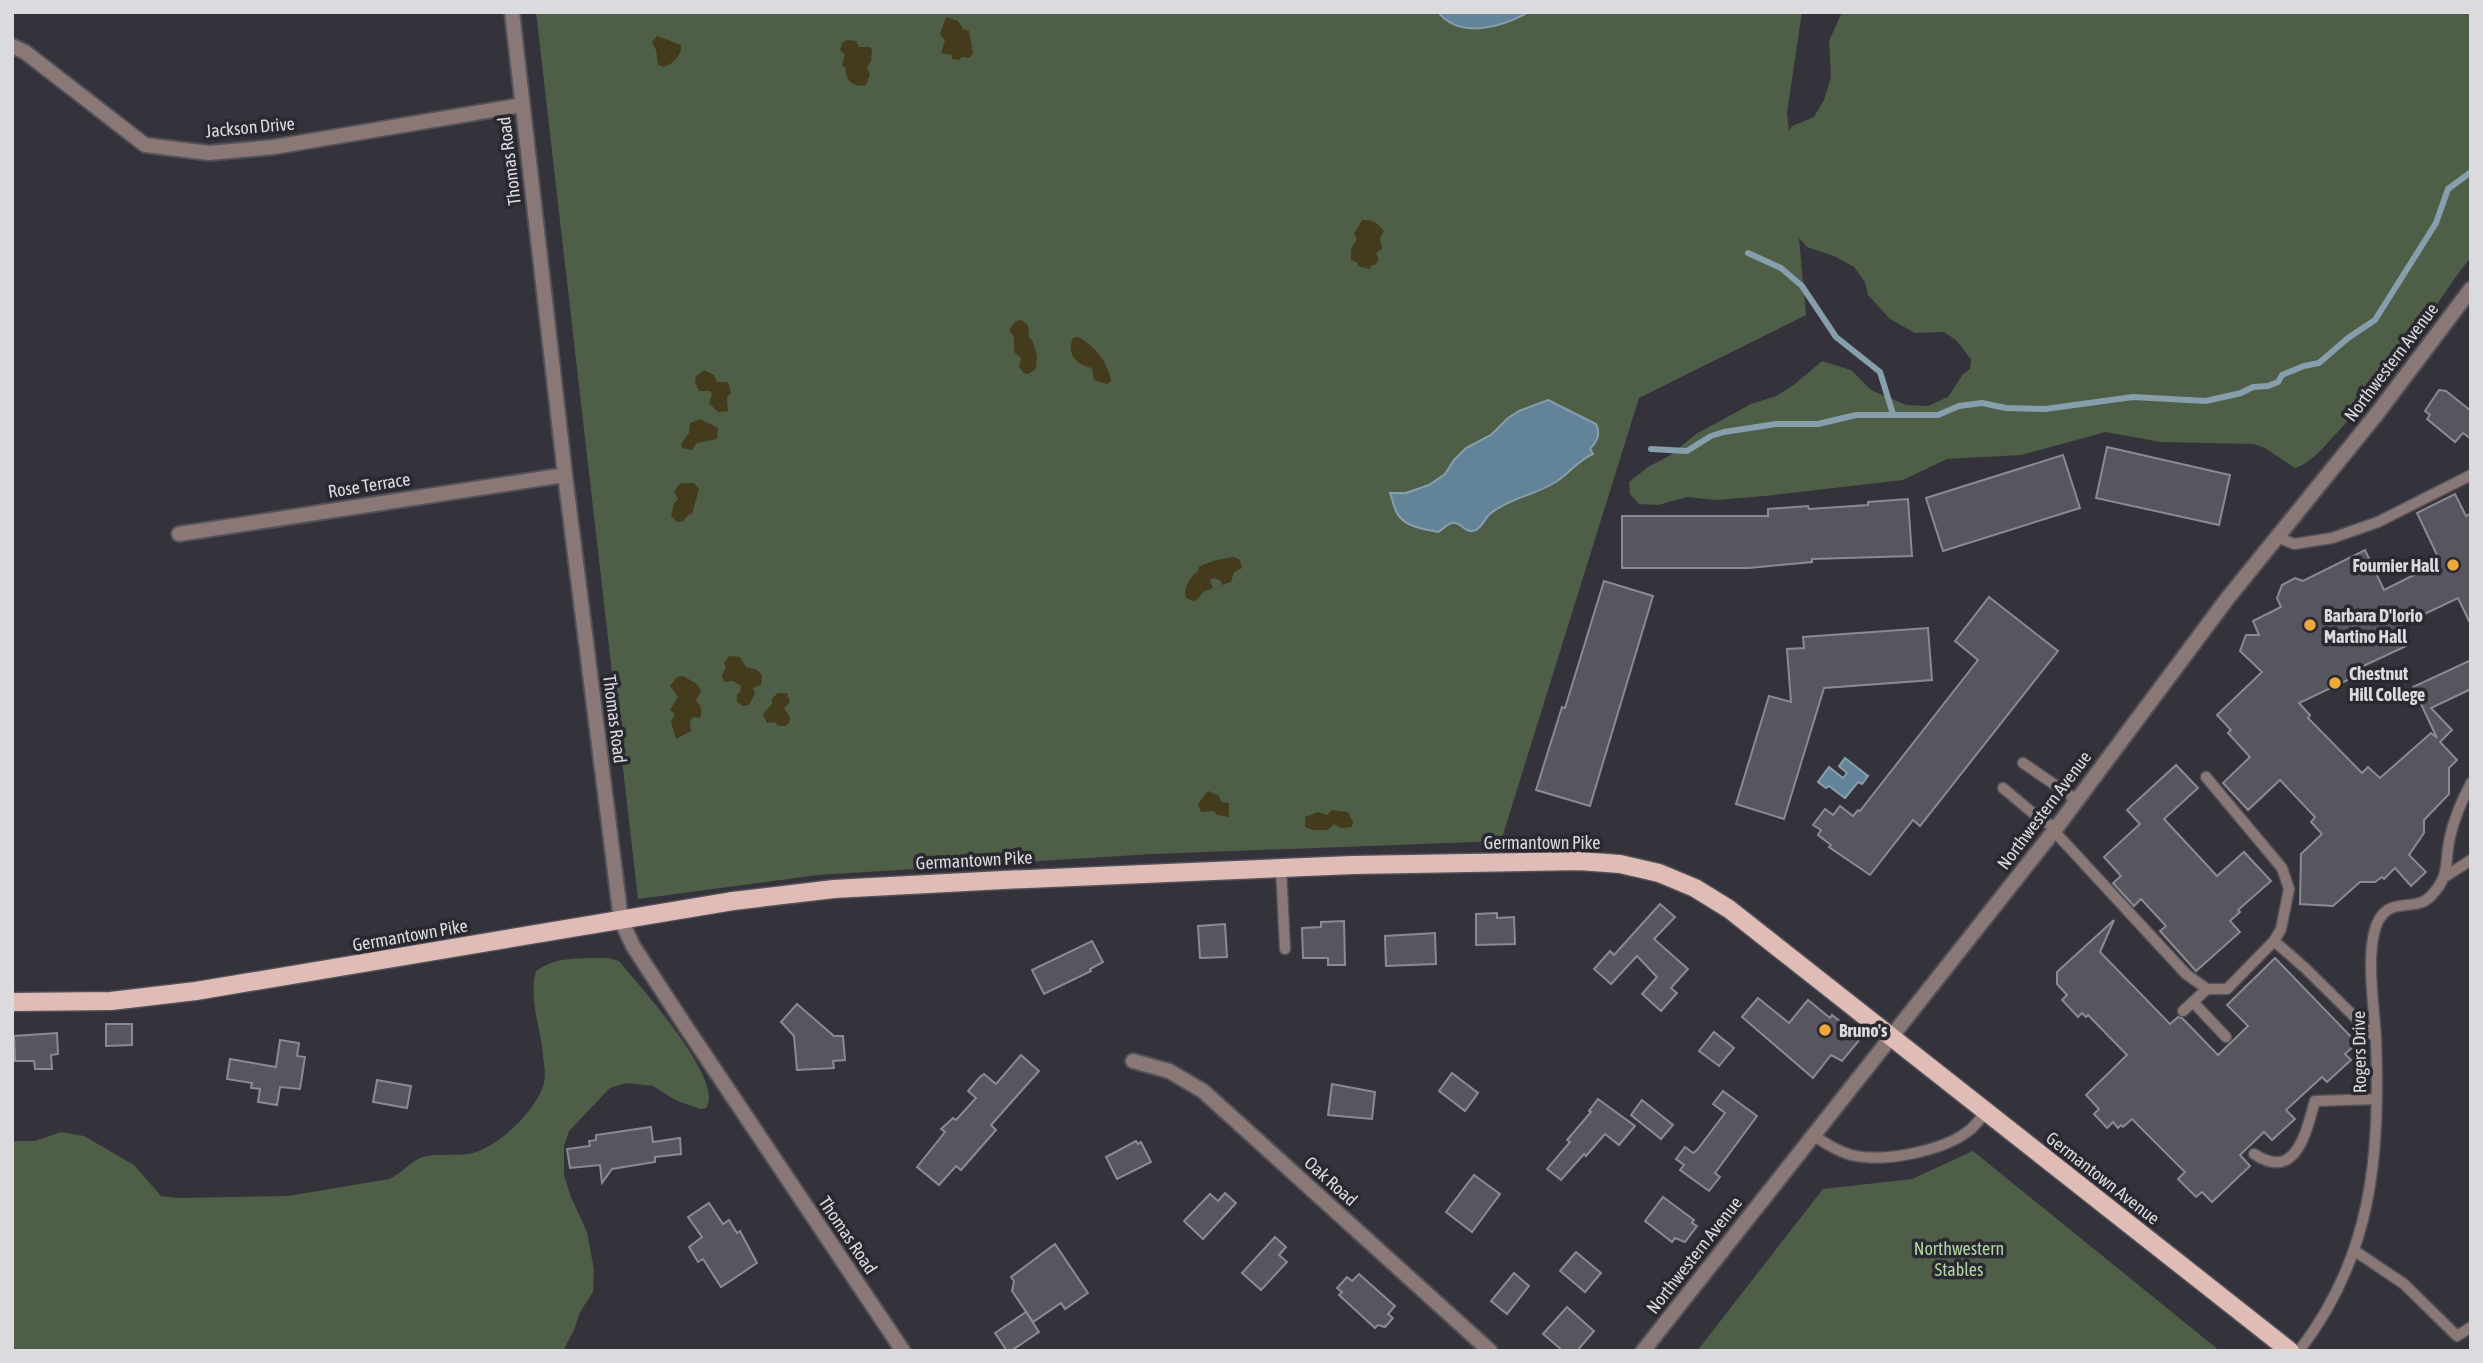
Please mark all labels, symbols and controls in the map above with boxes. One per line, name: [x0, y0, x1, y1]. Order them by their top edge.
street label: Jackson Drive: [204, 113, 296, 141]
street label: Thomas Road: [493, 115, 525, 207]
street label: Northwestern Avenue: [2340, 299, 2442, 425]
street label: Rose Terrace: [326, 468, 412, 502]
place label: Fournier Hall: [2352, 555, 2439, 576]
marker: Fournier Hall: [2445, 557, 2461, 573]
place label: Barbara D'Iorio Martino Hall: [2324, 605, 2423, 647]
marker: Barbara D'Iorio Martino Hall: [2302, 617, 2318, 633]
place label: Chestnut Hill College: [2349, 663, 2425, 705]
street label: Thomas Road: [599, 673, 631, 765]
marker: Chestnut Hill College: [2327, 675, 2343, 691]
street label: Northwestern Avenue: [1993, 747, 2095, 873]
street label: Germantown Pike: [1484, 832, 1600, 853]
street label: Germantown Pike: [915, 846, 1033, 874]
street label: Germantown Pike: [351, 915, 469, 955]
street label: Rogers Drive: [2348, 1011, 2370, 1093]
place label: Bruno's: [1839, 1020, 1888, 1041]
marker: Bruno's: [1817, 1022, 1833, 1038]
street label: Germantown Avenue: [2042, 1127, 2164, 1229]
street label: Oak Road: [1300, 1152, 1362, 1210]
street label: Thomas Road: [814, 1192, 882, 1278]
street label: Northwestern Avenue: [1642, 1192, 1746, 1318]
park label: Northwestern Stables: [1914, 1238, 2004, 1280]

